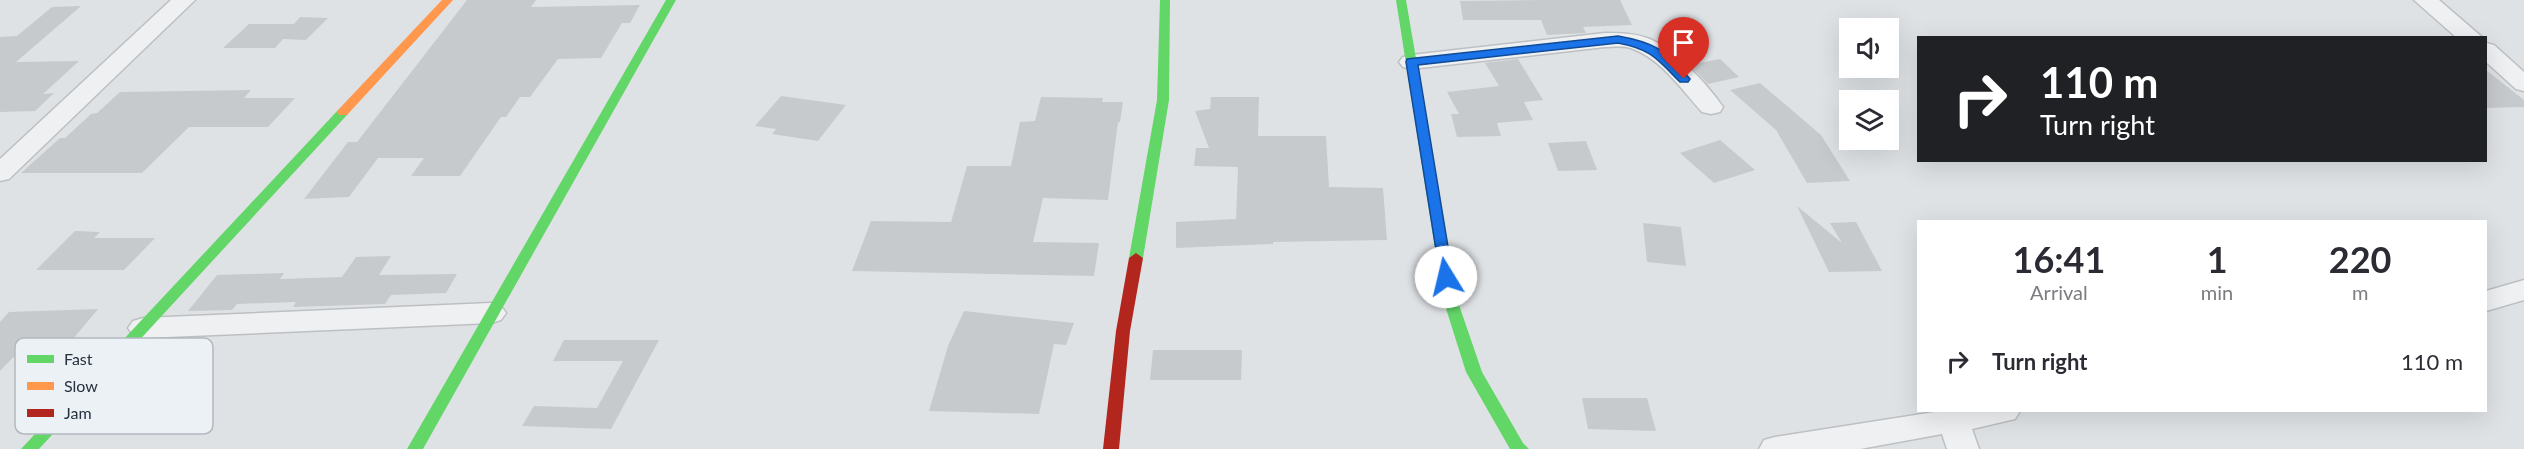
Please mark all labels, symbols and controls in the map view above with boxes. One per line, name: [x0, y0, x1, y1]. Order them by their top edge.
pin: [1658, 17, 1709, 79]
map controls: [1839, 18, 1899, 150]
button: sound: [1839, 18, 1899, 78]
icon: arrive: [1667, 26, 1700, 59]
text: 110 m: [2040, 57, 2158, 107]
icon: right: [1941, 60, 2019, 138]
button: layers: [1839, 90, 1899, 150]
text: Turn right: [2040, 108, 2155, 141]
text: 16:41: [2013, 237, 2105, 281]
text: 1: [2207, 237, 2228, 281]
text: 220: [2329, 237, 2391, 281]
position arrow: [1414, 245, 1478, 309]
text: Arrival: [2030, 280, 2088, 304]
text: min: [2201, 280, 2233, 304]
text: m: [2352, 280, 2368, 304]
legend: [15, 338, 213, 434]
icon: right: [1941, 345, 1974, 378]
text: Turn right: [1992, 348, 2087, 375]
text: 110 m: [2401, 348, 2463, 375]
text: Fast: [64, 349, 93, 368]
text: Slow: [64, 376, 98, 395]
text: Jam: [64, 403, 92, 422]

